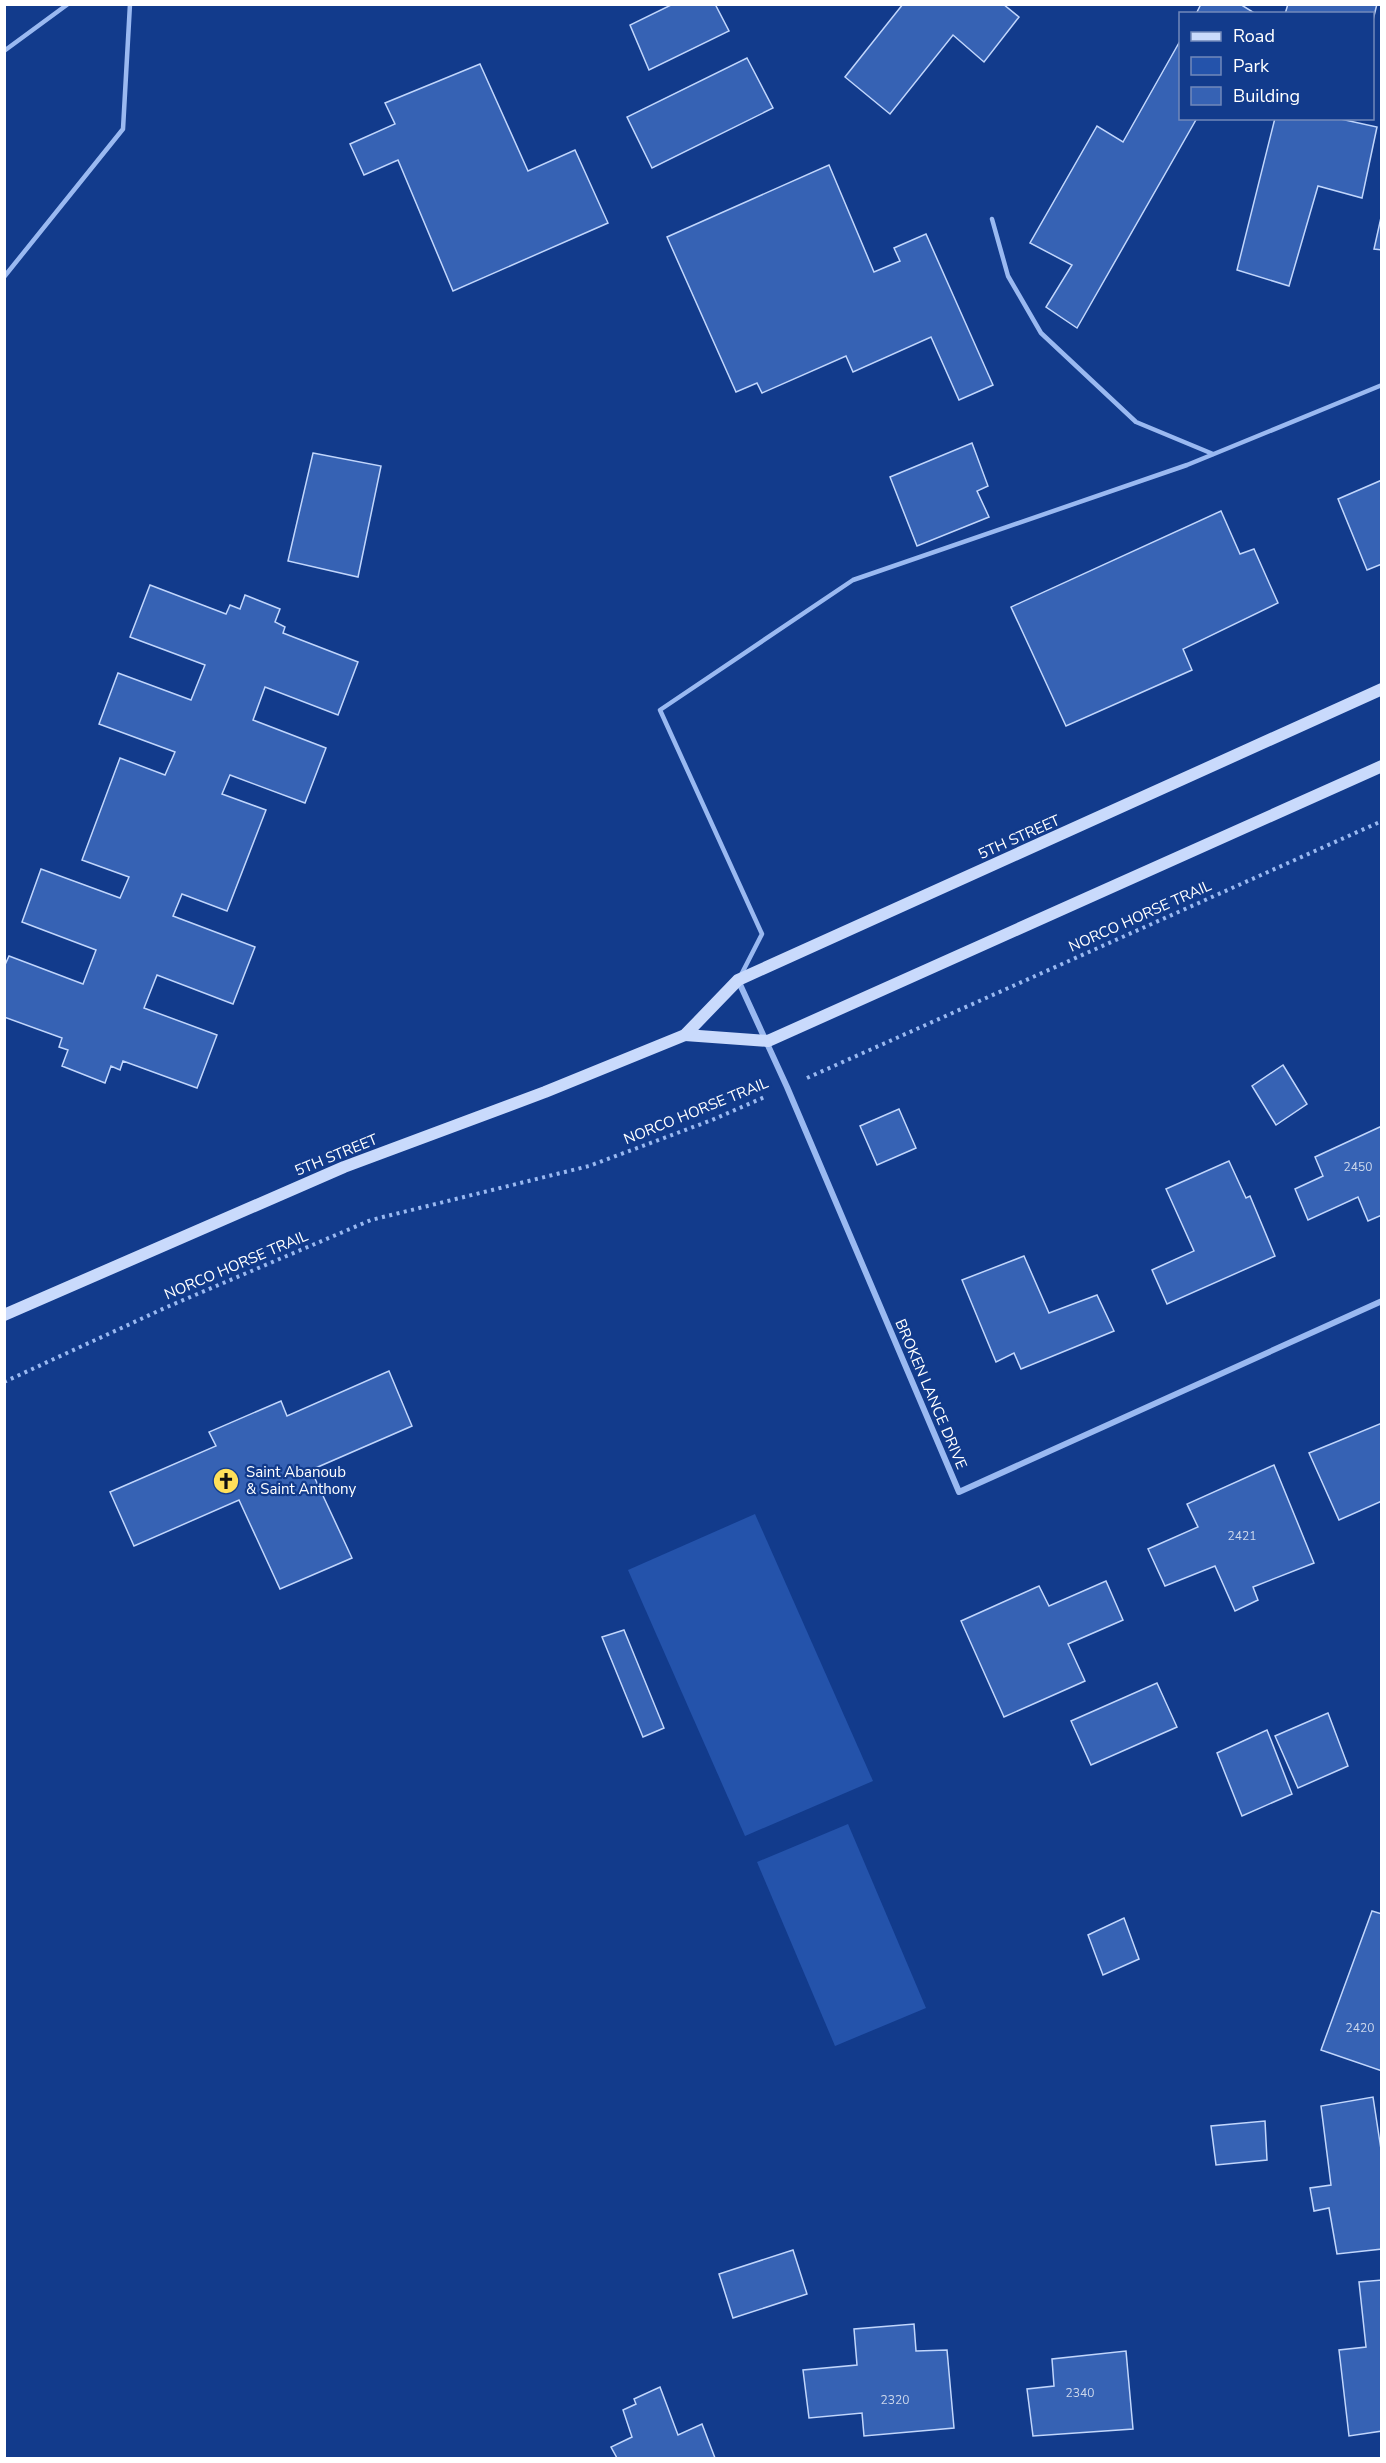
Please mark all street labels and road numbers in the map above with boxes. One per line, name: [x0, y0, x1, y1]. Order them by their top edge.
street label: 5TH STREET: [975, 810, 1063, 864]
street label: NORCO HORSE TRAIL: [1065, 875, 1215, 957]
street label: NORCO HORSE TRAIL: [621, 1073, 771, 1149]
street label: 5TH STREET: [292, 1129, 380, 1181]
street label: NORCO HORSE TRAIL: [161, 1226, 311, 1304]
street label: BROKEN LANCE DRIVE: [890, 1316, 972, 1472]

